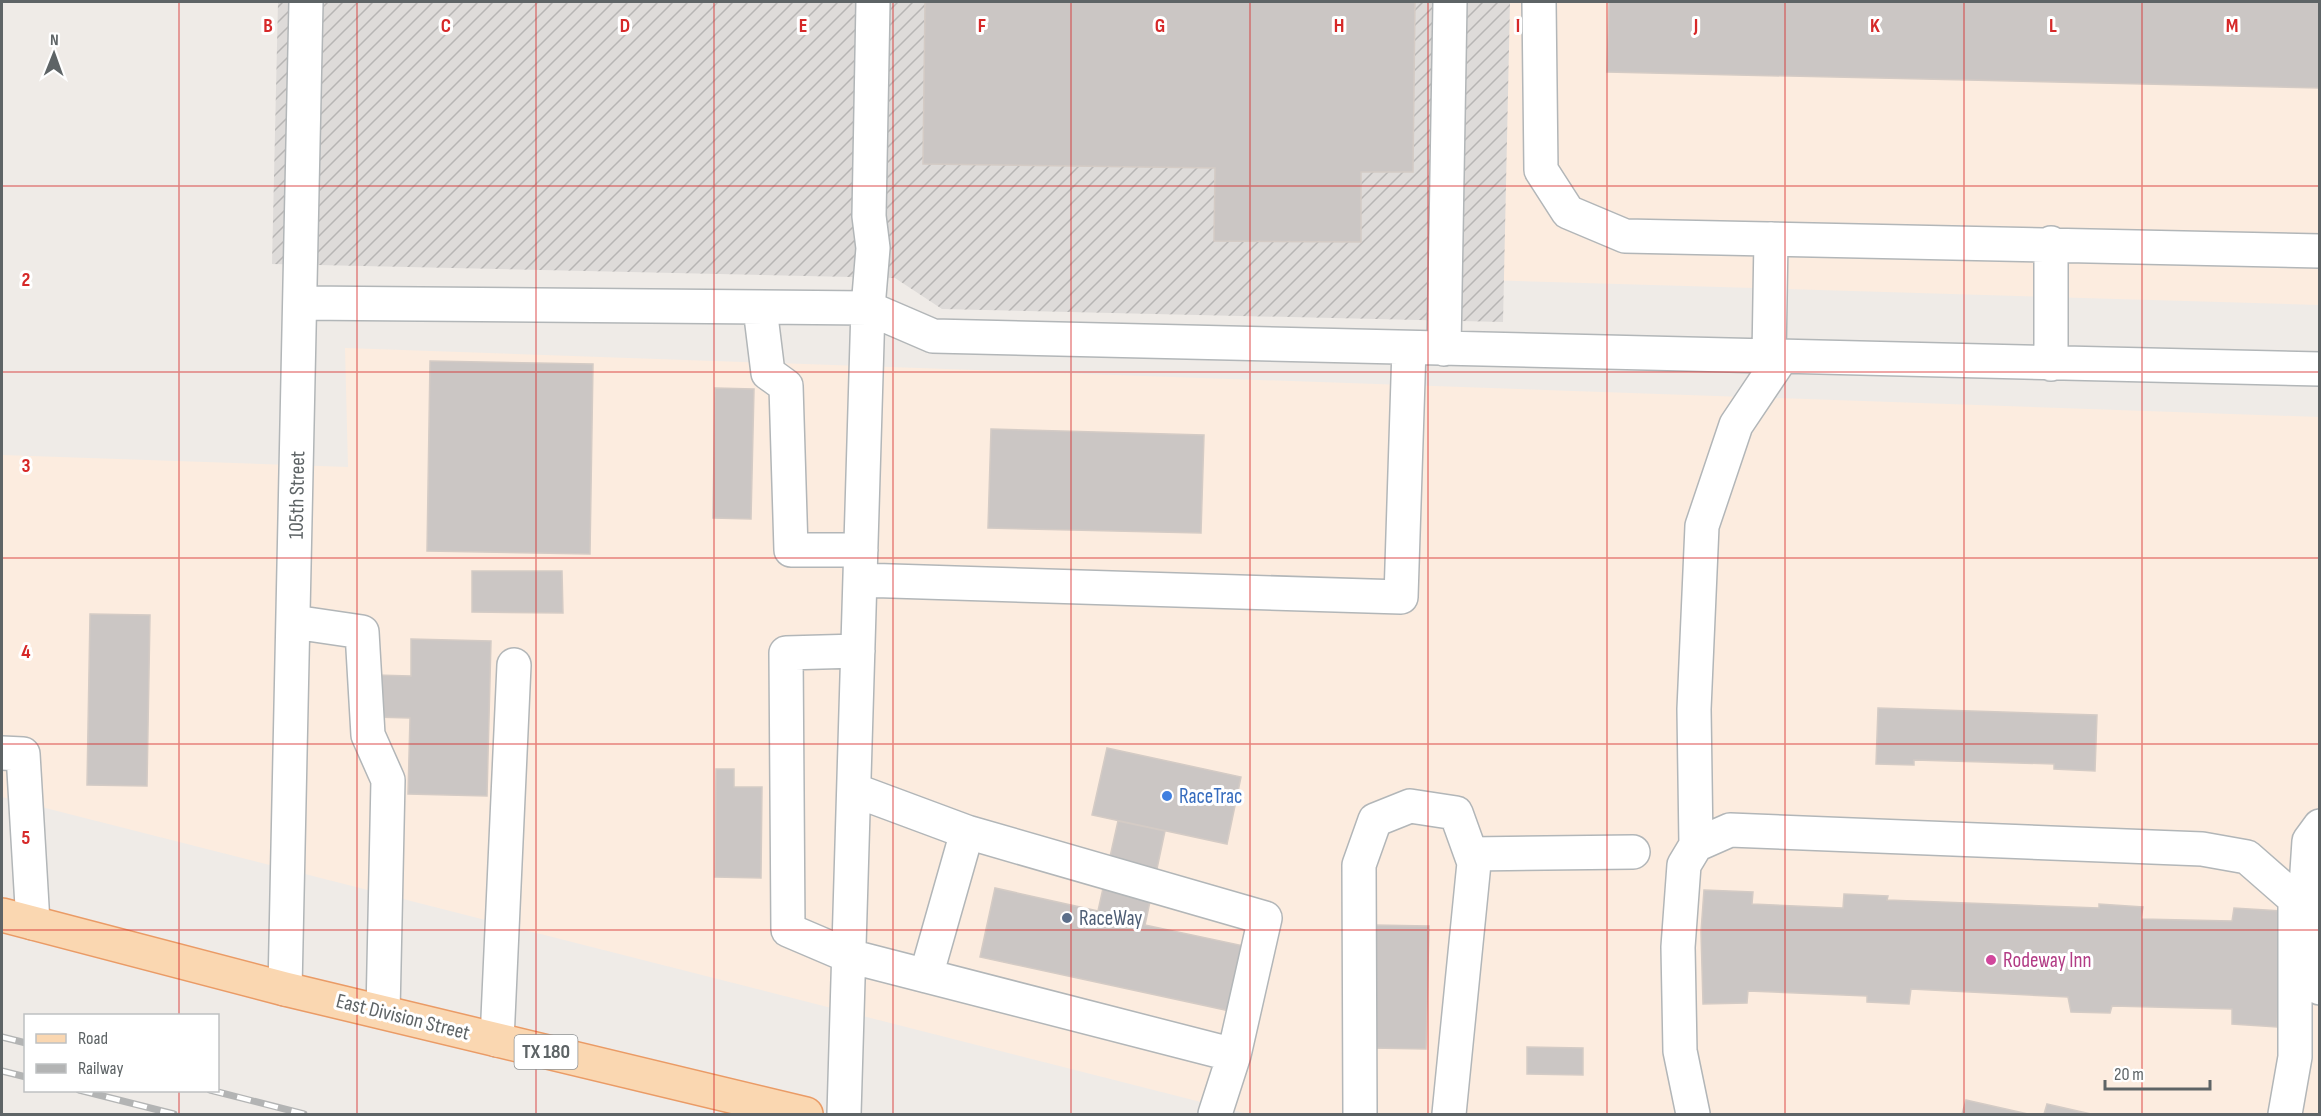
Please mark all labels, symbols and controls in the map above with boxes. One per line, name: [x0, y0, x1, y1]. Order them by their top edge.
text: B: [263, 14, 273, 38]
text: C: [441, 14, 451, 38]
text: D: [620, 14, 630, 38]
text: E: [799, 14, 807, 38]
text: F: [978, 14, 986, 38]
text: G: [1155, 14, 1165, 38]
text: H: [1334, 14, 1344, 38]
text: I: [1516, 14, 1520, 38]
text: J: [1693, 14, 1698, 38]
text: K: [1870, 14, 1880, 38]
text: L: [2049, 14, 2057, 38]
text: M: [2226, 14, 2238, 38]
north arrow: [24, 24, 84, 84]
text: N: [50, 31, 59, 50]
text: 2: [22, 268, 30, 292]
street label: 105th Street: [284, 451, 310, 539]
text: 3: [22, 454, 31, 478]
text: 4: [21, 640, 31, 664]
place label: RaceTrac: [1179, 784, 1242, 809]
marker: RaceTrac: [1160, 789, 1174, 803]
text: 5: [22, 826, 31, 850]
place label: RaceWay: [1079, 906, 1142, 931]
marker: RaceWay: [1060, 911, 1074, 925]
place label: Rodeway Inn: [2003, 948, 2091, 973]
marker: Rodeway Inn: [1984, 953, 1998, 967]
street label: East Division Street: [334, 988, 472, 1046]
legend: [24, 1014, 219, 1092]
text: Road: [78, 1028, 108, 1049]
road number: TX 180: [514, 1035, 578, 1069]
scale bar: [2105, 1053, 2210, 1091]
text: Railway: [78, 1058, 123, 1079]
text: 20 m: [2114, 1064, 2144, 1085]

